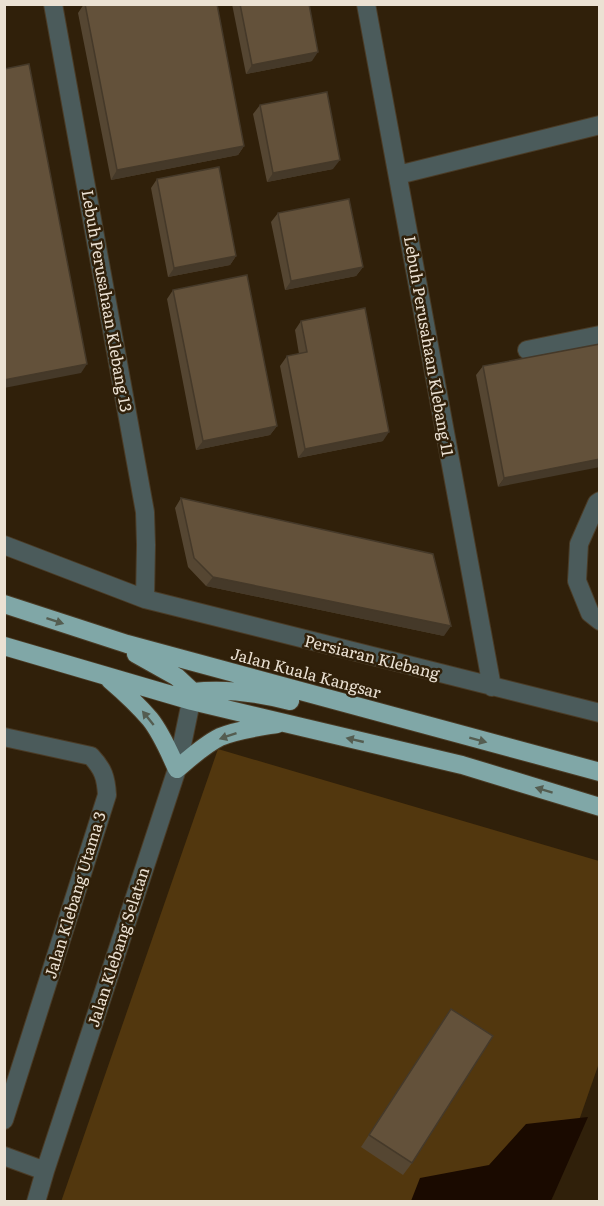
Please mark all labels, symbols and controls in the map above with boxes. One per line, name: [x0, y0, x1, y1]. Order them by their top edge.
street label: Lebuh Perusahaan Klebang 13: [77, 188, 139, 414]
street label: Lebuh Perusahaan Klebang 11: [399, 234, 461, 458]
one-way arrow: [46, 617, 64, 626]
street label: Persiaran Klebang: [302, 628, 443, 685]
street label: Jalan Kuala Kangsar: [228, 640, 384, 704]
one-way arrow: [142, 710, 155, 726]
one-way arrow: [218, 731, 236, 741]
one-way arrow: [346, 734, 364, 744]
one-way arrow: [469, 735, 487, 745]
one-way arrow: [535, 785, 553, 794]
street label: Jalan Klebang Utama 3: [37, 808, 111, 981]
street label: Jalan Klebang Selatan: [80, 863, 154, 1030]

